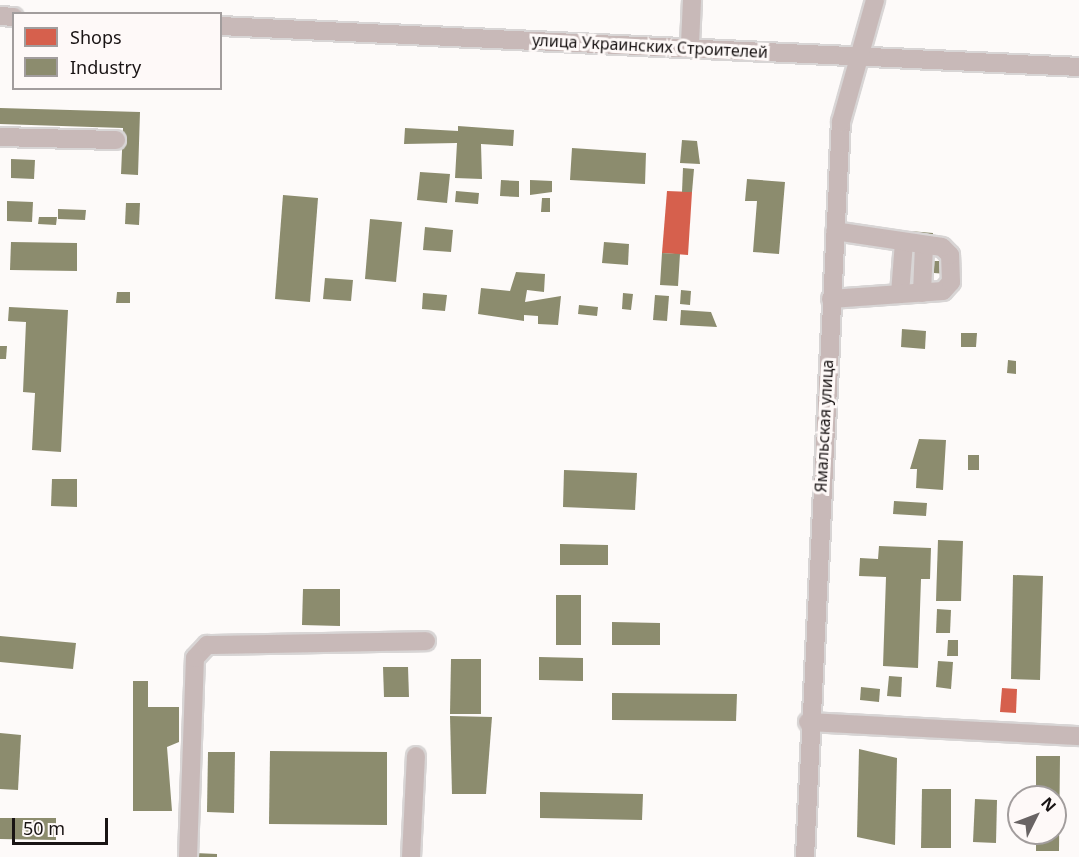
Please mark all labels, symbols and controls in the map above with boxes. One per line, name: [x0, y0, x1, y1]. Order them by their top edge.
legend: [12, 12, 222, 90]
text: Shops: [70, 25, 122, 49]
street label: улица Украинских Строителей: [532, 30, 768, 62]
text: Industry: [70, 55, 141, 79]
street label: Ямальская улица: [811, 359, 837, 493]
north arrow: [1007, 785, 1067, 845]
text: N: [1036, 792, 1061, 816]
scale bar: [15, 806, 111, 844]
text: 50 m: [23, 816, 65, 840]

